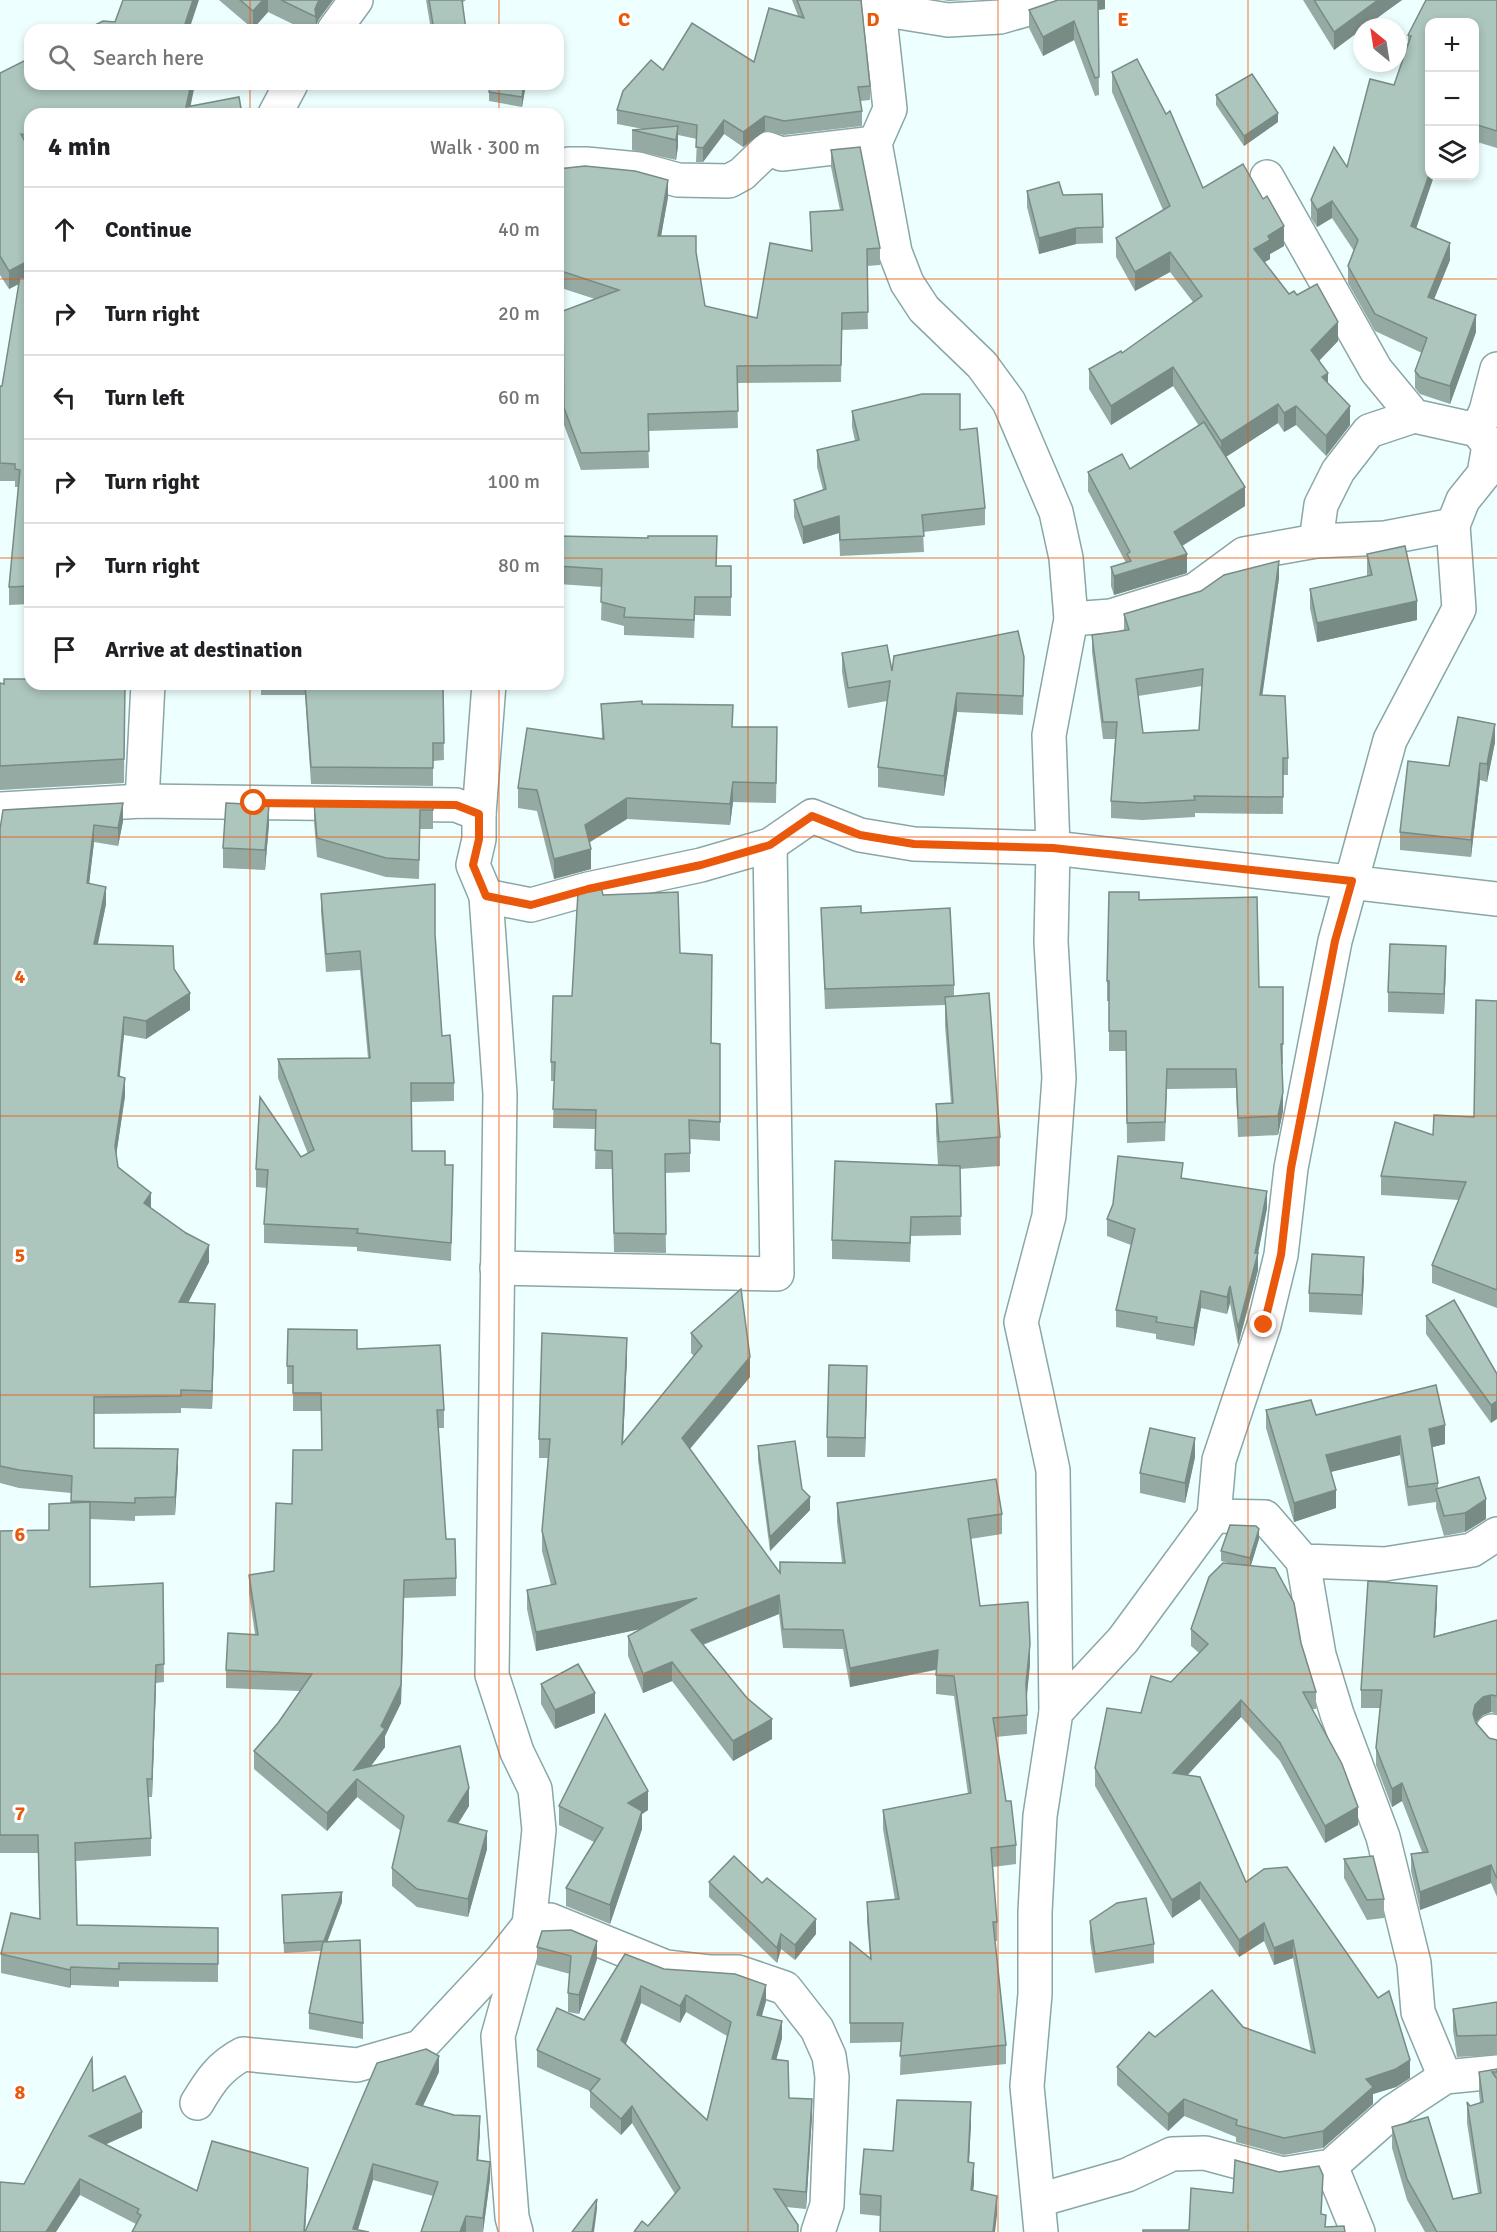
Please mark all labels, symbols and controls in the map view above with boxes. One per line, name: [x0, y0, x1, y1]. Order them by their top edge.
text: C: [618, 7, 630, 32]
text: D: [866, 7, 880, 32]
text: E: [1117, 7, 1129, 32]
north arrow: [1353, 18, 1407, 72]
map controls: [1425, 18, 1479, 180]
button: +: [1425, 18, 1479, 72]
search box: [24, 24, 564, 90]
icon: search: [45, 41, 78, 74]
text: Search here: [93, 44, 204, 71]
button: −: [1425, 72, 1479, 126]
button: layers: [1425, 126, 1479, 180]
text: 4 min: [48, 131, 111, 163]
text: Walk · 300 m: [430, 135, 540, 160]
icon: ahead: [48, 213, 81, 246]
text: Continue: [105, 216, 192, 243]
text: 40 m: [498, 217, 540, 242]
icon: right: [48, 297, 81, 330]
text: Turn right: [105, 300, 200, 327]
text: 20 m: [498, 301, 540, 326]
icon: left: [48, 381, 81, 414]
text: Turn left: [105, 384, 185, 411]
text: 60 m: [498, 385, 540, 410]
icon: right: [48, 465, 81, 498]
text: Turn right: [105, 468, 200, 495]
text: 100 m: [487, 469, 540, 494]
icon: right: [48, 549, 81, 582]
text: Turn right: [105, 552, 200, 579]
text: 80 m: [498, 553, 540, 578]
icon: arrive: [48, 633, 81, 666]
text: Arrive at destination: [105, 636, 302, 663]
route start: [240, 789, 266, 815]
text: 4: [15, 964, 26, 989]
text: 5: [15, 1243, 25, 1268]
route end: [1250, 1311, 1276, 1337]
text: 6: [15, 1522, 26, 1547]
text: 7: [15, 1801, 26, 1826]
text: 8: [15, 2080, 26, 2105]

